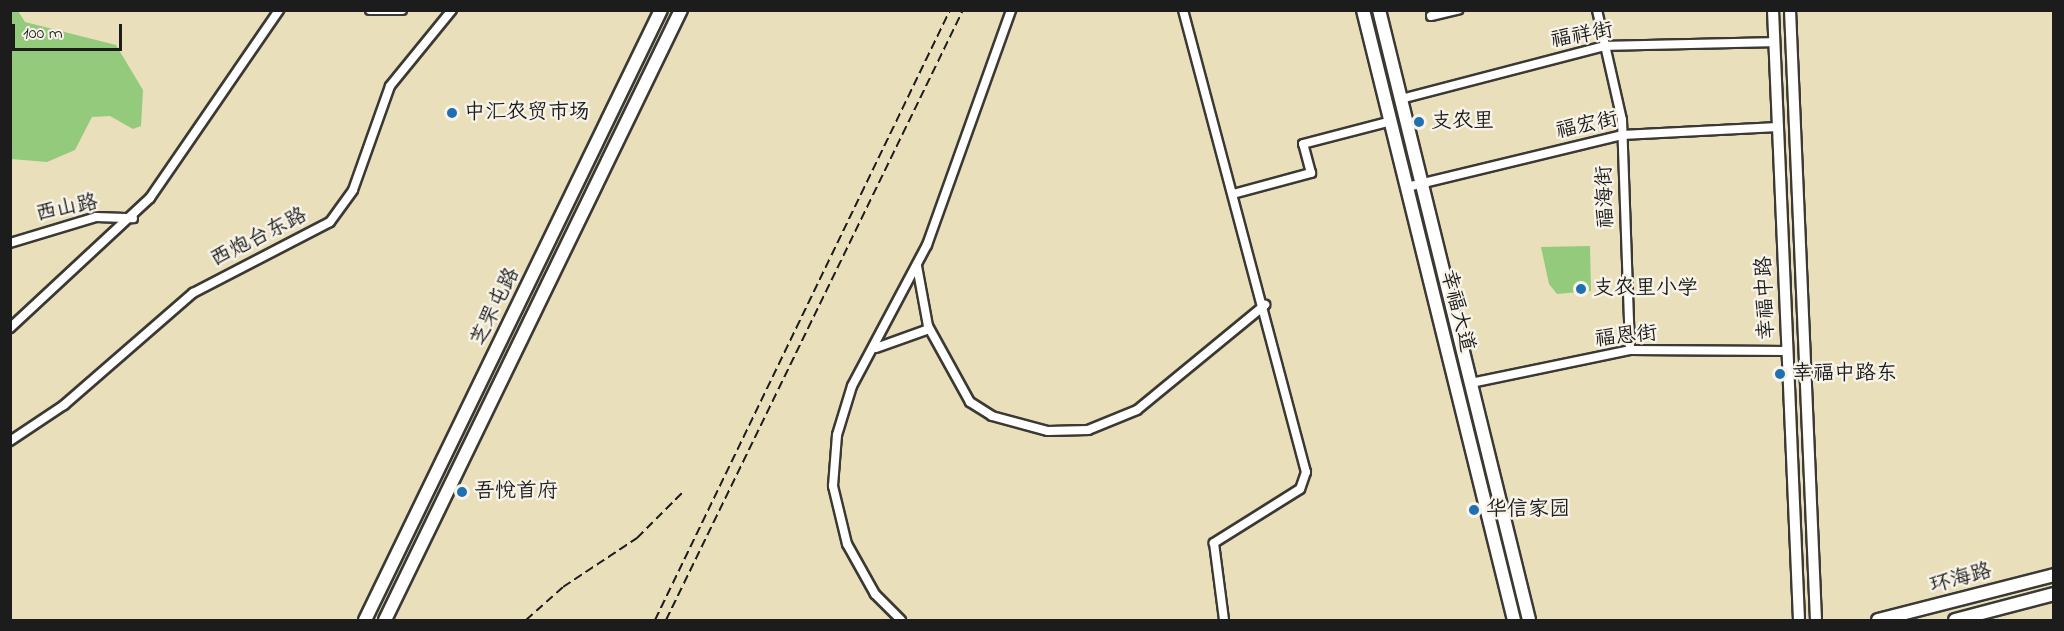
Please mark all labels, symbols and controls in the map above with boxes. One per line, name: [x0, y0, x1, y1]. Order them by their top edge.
scale bar: [15, 12, 124, 50]
street label: 福祥街: [1549, 18, 1615, 54]
text: 100 m: [23, 21, 63, 47]
place label: 中汇农贸市场: [464, 100, 590, 126]
marker: 中汇农贸市场: [445, 106, 459, 120]
street label: 福宏街: [1554, 107, 1620, 145]
place label: 支农里: [1431, 109, 1494, 135]
marker: 支农里: [1412, 115, 1426, 129]
street label: 福海街: [1592, 165, 1620, 229]
street label: 西山路: [34, 190, 100, 228]
street label: 西炮台东路: [207, 203, 311, 273]
street label: 幸福中路: [1752, 256, 1780, 340]
street label: 芝罘屯路: [466, 264, 526, 350]
street label: 幸福大道: [1435, 267, 1479, 355]
place label: 支农里小学: [1593, 276, 1698, 302]
marker: 支农里小学: [1574, 282, 1588, 296]
street label: 福恩街: [1593, 321, 1659, 353]
place label: 幸福中路东: [1792, 361, 1897, 387]
marker: 幸福中路东: [1773, 367, 1787, 381]
place label: 吾悦首府: [474, 479, 558, 505]
marker: 吾悦首府: [455, 485, 469, 499]
place label: 华信家园: [1486, 497, 1570, 523]
marker: 华信家园: [1467, 503, 1481, 517]
street label: 环海路: [1927, 559, 1995, 599]

